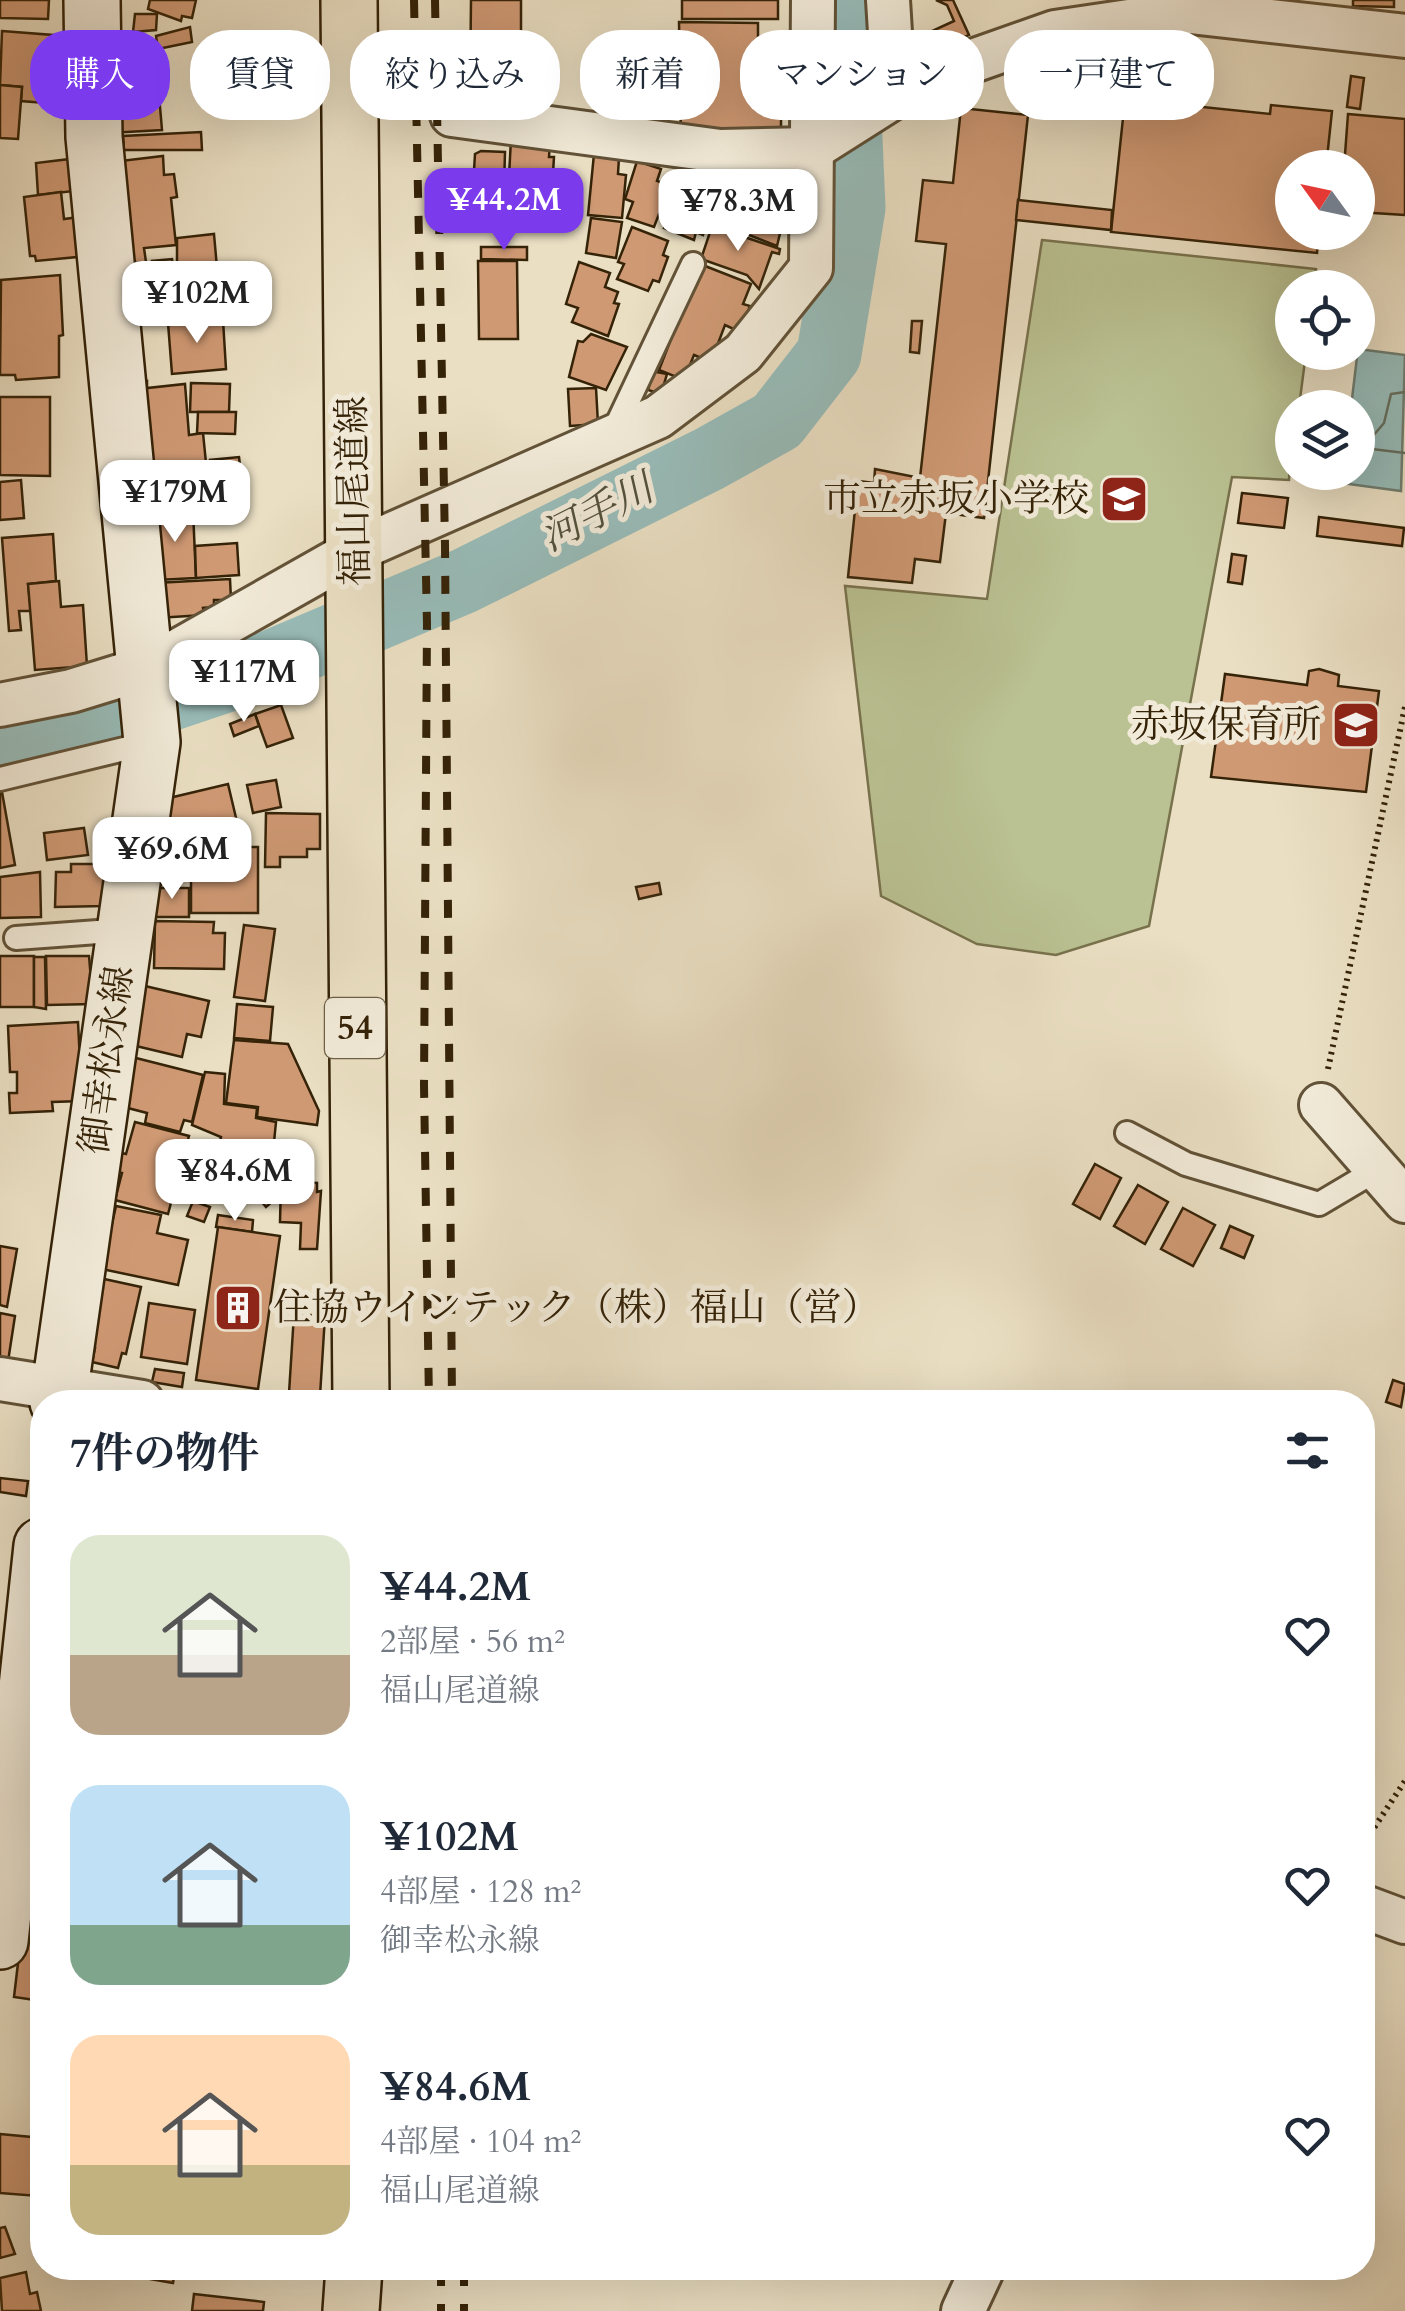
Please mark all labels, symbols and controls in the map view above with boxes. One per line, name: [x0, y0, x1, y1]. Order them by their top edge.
chip: 購入: [30, 30, 170, 120]
chip: 賃貸: [190, 30, 330, 120]
chip: 絞り込み: [350, 30, 560, 120]
chip: 新着: [580, 30, 720, 120]
chip: マンション: [740, 30, 984, 120]
chip: 一戸建て: [1004, 30, 1214, 120]
north arrow: [1275, 150, 1375, 250]
map controls: [1275, 150, 1375, 490]
pin: ¥44.2M: [423, 168, 585, 253]
pin: ¥78.3M: [657, 169, 819, 254]
text: ¥44.2M: [446, 178, 562, 222]
text: ¥78.3M: [680, 179, 796, 223]
pin: ¥102M: [127, 261, 267, 346]
button: locate: [1275, 270, 1375, 370]
text: ¥102M: [144, 271, 250, 315]
button: layers: [1275, 390, 1375, 490]
street label: 福山尾道線: [326, 396, 382, 586]
water label: 河手川: [531, 459, 667, 565]
pin: ¥179M: [105, 460, 245, 545]
text: ¥179M: [122, 470, 228, 514]
place label: 市立赤坂小学校: [823, 473, 1089, 525]
school or university icon: 市立赤坂小学校: [1098, 473, 1150, 525]
pin: ¥117M: [174, 640, 314, 725]
text: ¥117M: [191, 650, 297, 694]
place label: 赤坂保育所: [1131, 699, 1321, 751]
school or university icon: 赤坂保育所: [1330, 699, 1382, 751]
pin: ¥69.6M: [91, 817, 253, 902]
text: ¥69.6M: [114, 827, 230, 871]
street label: 御幸松永線: [68, 962, 146, 1158]
road number: 54: [325, 998, 385, 1058]
pin: ¥84.6M: [154, 1139, 316, 1224]
text: ¥84.6M: [177, 1149, 293, 1193]
building icon: 住協ウインテック（株）福山（営）: [212, 1282, 264, 1334]
place label: 住協ウインテック（株）福山（営）: [273, 1282, 880, 1334]
icon: filters: [1280, 1423, 1335, 1478]
text: 7件の物件: [70, 1425, 260, 1482]
text: ¥44.2M: [380, 1558, 531, 1615]
icon: home: [150, 1575, 270, 1695]
icon: heart: [1280, 1608, 1335, 1663]
text: 2部屋 · 56 m²: [380, 1620, 565, 1664]
text: 福山尾道線: [380, 1669, 540, 1713]
text: ¥102M: [380, 1808, 519, 1865]
icon: home: [150, 1825, 270, 1945]
icon: heart: [1280, 1858, 1335, 1913]
text: 4部屋 · 128 m²: [380, 1870, 581, 1914]
text: 御幸松永線: [380, 1919, 540, 1963]
text: ¥84.6M: [380, 2058, 531, 2115]
icon: home: [150, 2075, 270, 2195]
icon: heart: [1280, 2108, 1335, 2163]
text: 4部屋 · 104 m²: [380, 2120, 581, 2164]
text: 福山尾道線: [380, 2169, 540, 2213]

